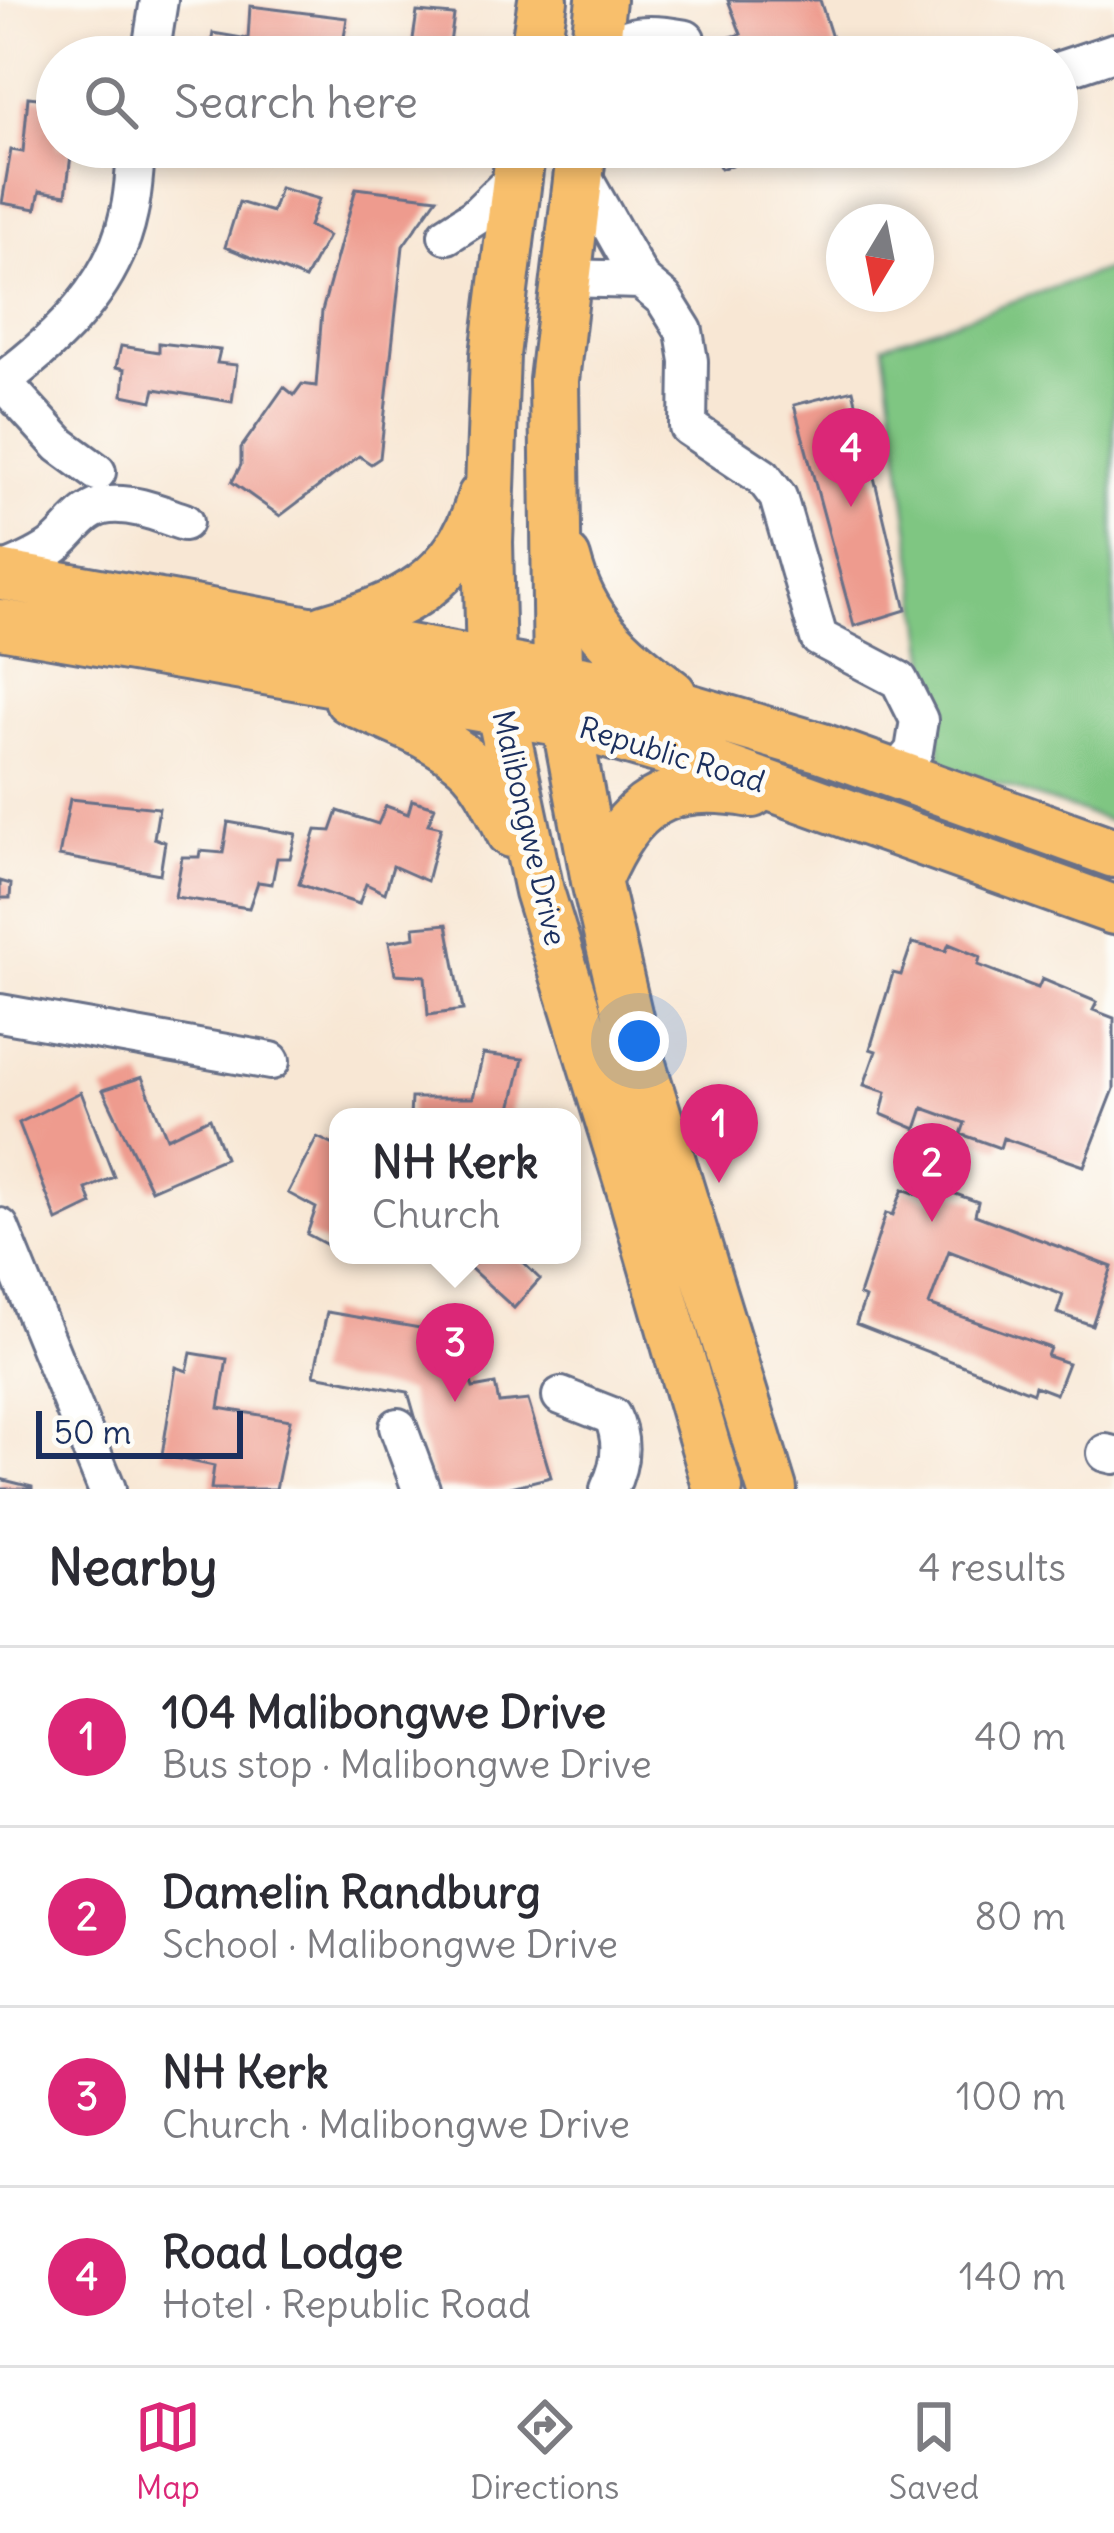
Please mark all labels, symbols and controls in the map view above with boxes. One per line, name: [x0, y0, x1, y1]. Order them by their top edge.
search box: [36, 36, 1078, 168]
icon: search: [78, 69, 144, 135]
text: Search here: [174, 74, 418, 130]
north arrow: [826, 204, 934, 312]
pin: 4: [812, 408, 890, 507]
street label: Malibongwe Drive: [484, 707, 575, 949]
street label: Republic Road: [575, 708, 770, 800]
your location: [609, 1011, 669, 1071]
pin: 1: [680, 1084, 758, 1183]
popup: [329, 1108, 581, 1264]
pin: 2: [893, 1123, 971, 1222]
text: NH Kerk: [372, 1134, 538, 1190]
text: Church: [372, 1190, 500, 1239]
pin: 3: [416, 1303, 494, 1402]
scale bar: [36, 1405, 243, 1458]
text: 50 m: [54, 1411, 131, 1453]
text: Nearby: [48, 1535, 217, 1599]
text: 4 results: [918, 1543, 1066, 1592]
text: 104 Malibongwe Drive: [162, 1684, 606, 1740]
text: 1: [79, 1712, 95, 1761]
text: 40 m: [974, 1712, 1066, 1761]
text: Bus stop · Malibongwe Drive: [162, 1740, 652, 1789]
text: Damelin Randburg: [162, 1864, 541, 1920]
text: 2: [76, 1892, 98, 1941]
text: 80 m: [974, 1892, 1066, 1941]
text: School · Malibongwe Drive: [162, 1920, 618, 1969]
text: NH Kerk: [162, 2044, 328, 2100]
text: 3: [76, 2072, 98, 2121]
text: 100 m: [956, 2072, 1066, 2121]
text: Church · Malibongwe Drive: [162, 2100, 630, 2149]
text: Road Lodge: [162, 2224, 403, 2280]
text: 4: [76, 2252, 98, 2301]
text: 140 m: [959, 2252, 1066, 2301]
text: Hotel · Republic Road: [162, 2280, 531, 2329]
tab: Map: [135, 2394, 201, 2508]
tab: Directions: [470, 2394, 619, 2508]
tab: Saved: [889, 2394, 979, 2508]

